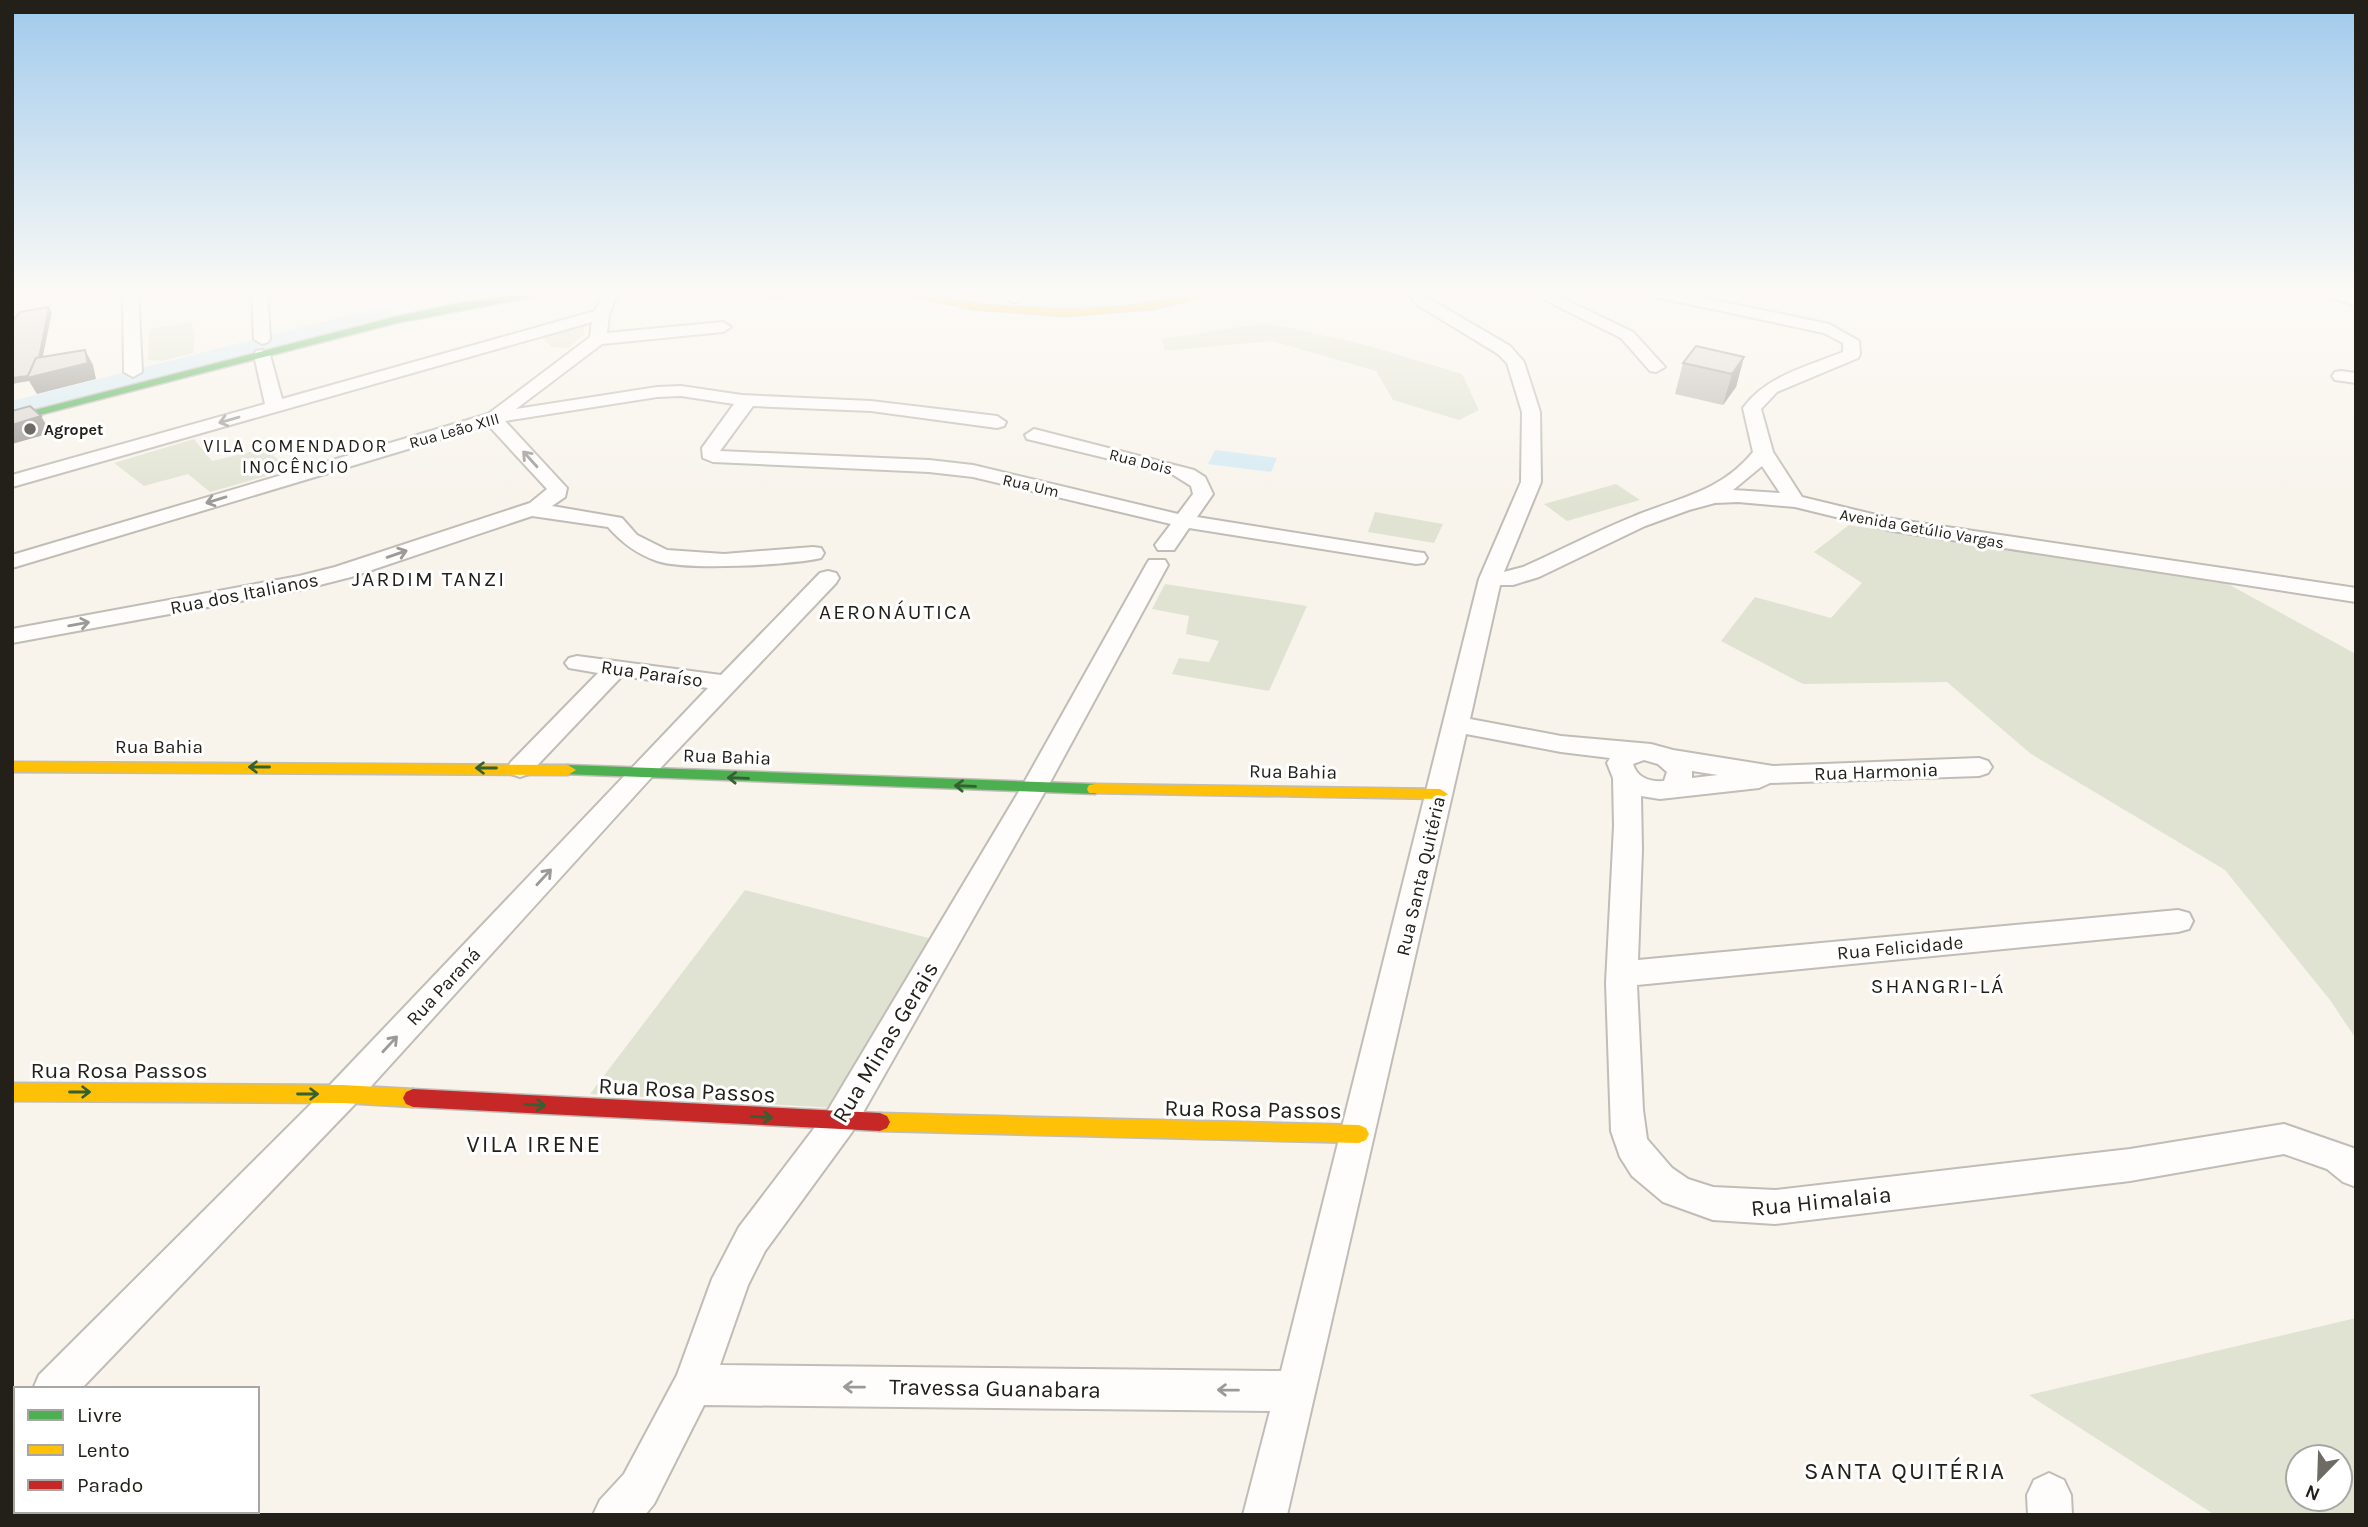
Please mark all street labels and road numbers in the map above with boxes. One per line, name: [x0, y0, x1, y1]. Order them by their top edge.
street label: Rua Leão XIII: [407, 409, 501, 452]
street label: Rua Dois: [1107, 444, 1175, 479]
street label: Rua Um: [1001, 470, 1061, 501]
street label: Avenida Getúlio Vargas: [1838, 505, 2006, 552]
street label: Rua dos Italianos: [168, 569, 320, 619]
street label: Rua Paraíso: [600, 656, 704, 692]
street label: Rua Bahia: [115, 736, 203, 758]
street label: Rua Bahia: [683, 744, 771, 770]
street label: Rua Harmonia: [1814, 759, 1938, 785]
street label: Rua Bahia: [1249, 760, 1337, 784]
street label: Rua Santa Quitéria: [1392, 794, 1450, 958]
street label: Rua Felicidade: [1836, 932, 1964, 964]
street label: Rua Paraná: [402, 943, 485, 1030]
street label: Rua Minas Gerais: [827, 957, 944, 1128]
street label: Rua Rosa Passos: [30, 1057, 208, 1084]
street label: Rua Rosa Passos: [598, 1072, 776, 1109]
street label: Rua Rosa Passos: [1164, 1094, 1342, 1125]
street label: Rua Himalaia: [1749, 1181, 1893, 1222]
street label: Travessa Guanabara: [889, 1373, 1101, 1404]

